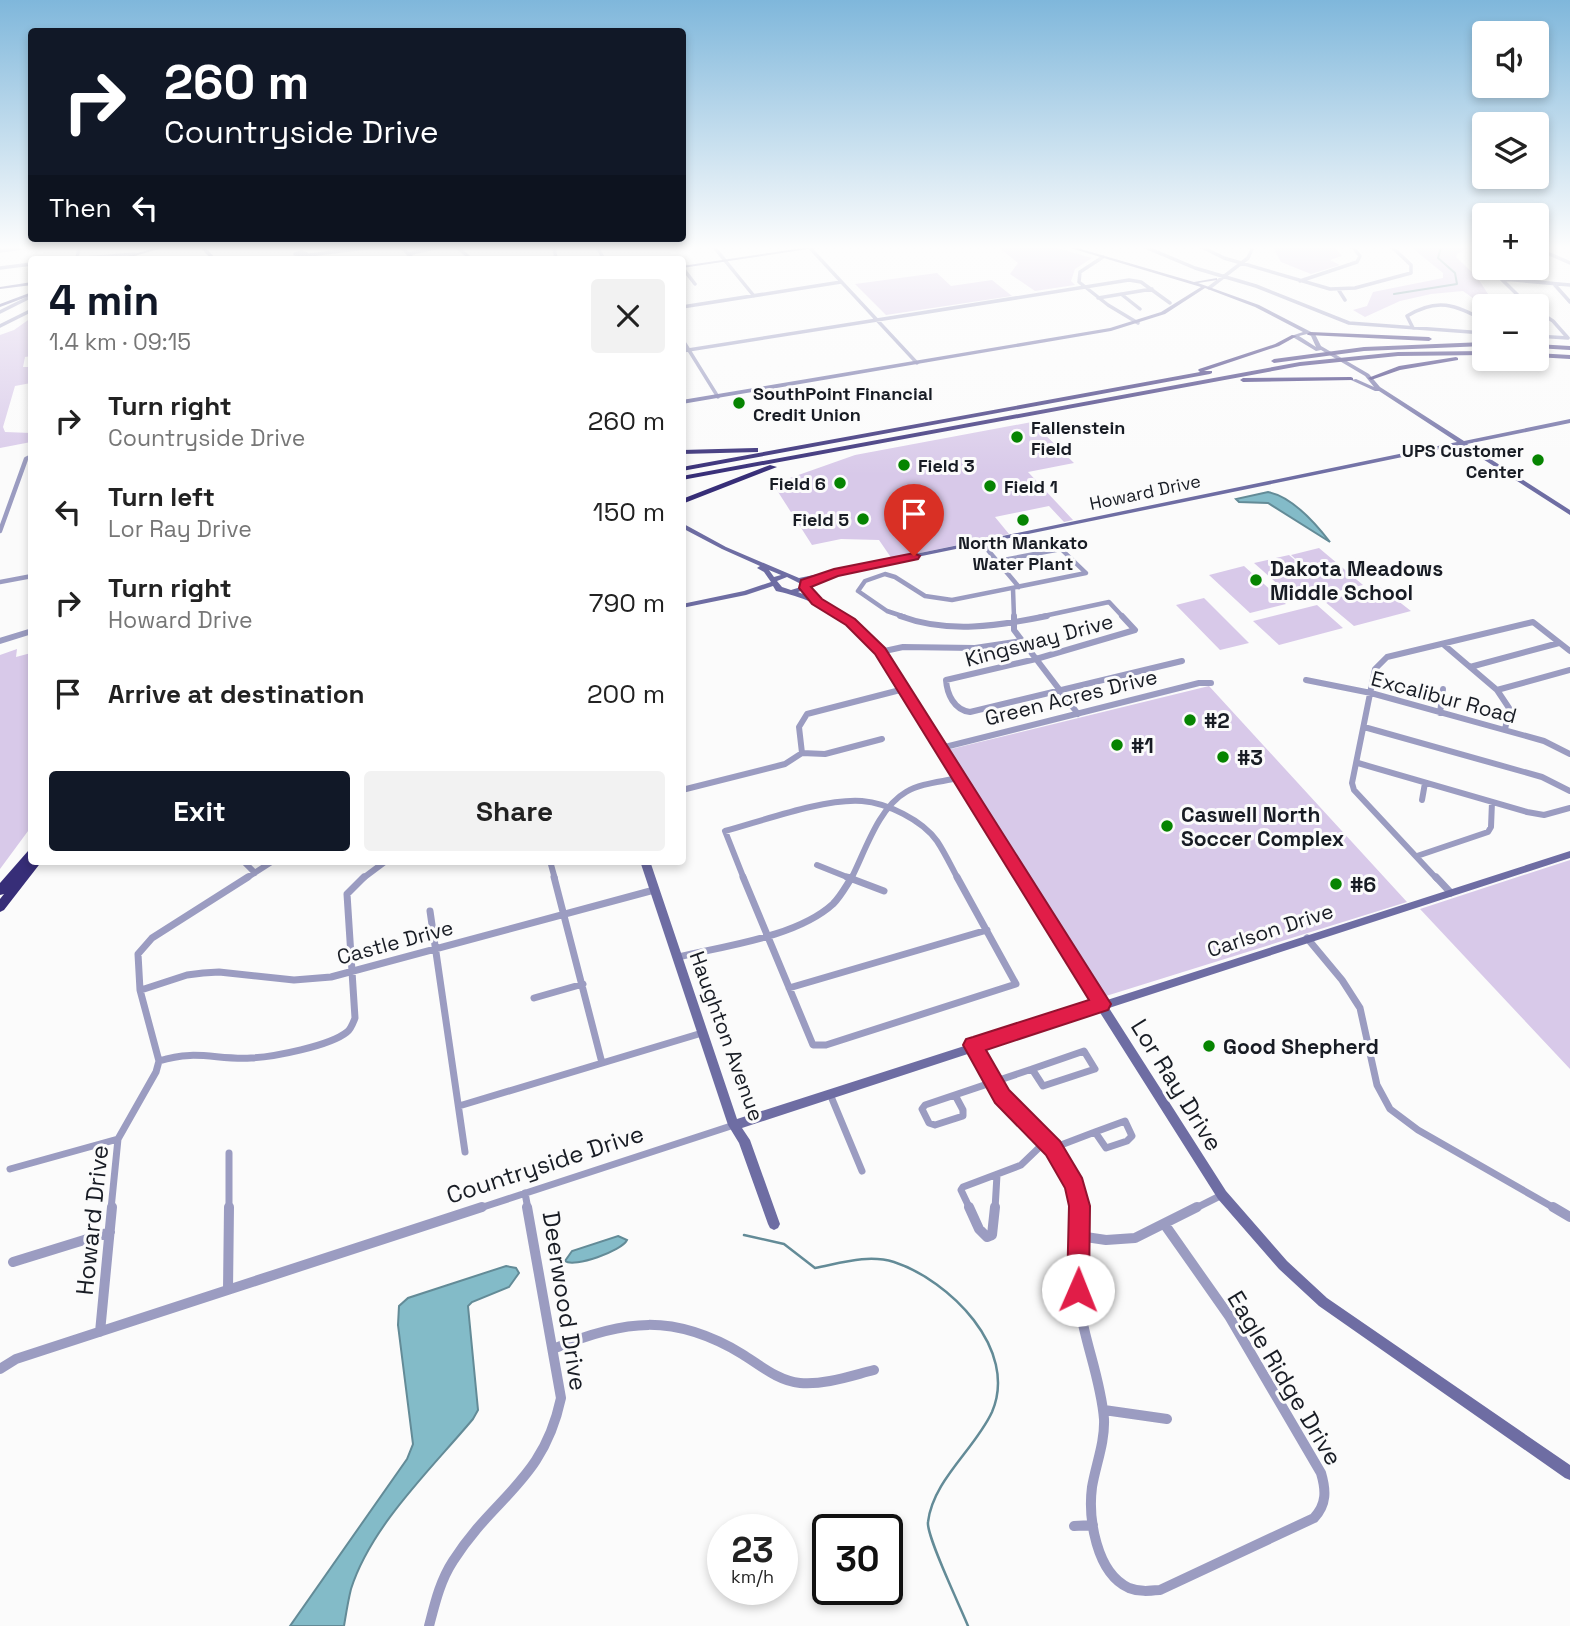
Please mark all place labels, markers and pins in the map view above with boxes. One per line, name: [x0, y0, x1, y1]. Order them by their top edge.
place label: SouthPoint Financial Credit Union: [753, 382, 933, 426]
marker: SouthPoint Financial Credit Union: [731, 395, 747, 411]
place label: Fallenstein Field: [1031, 416, 1125, 460]
marker: Fallenstein Field: [1009, 429, 1025, 445]
place label: UPS Customer Center: [1402, 439, 1524, 483]
marker: UPS Customer Center: [1530, 452, 1546, 468]
place label: Field 3: [918, 454, 975, 477]
marker: Field 3: [896, 457, 912, 473]
place label: Field 6: [769, 472, 826, 495]
marker: Field 6: [832, 475, 848, 491]
place label: Field 1: [1004, 475, 1058, 498]
marker: Field 1: [982, 478, 998, 494]
pin: [884, 484, 944, 556]
place label: Field 5: [793, 508, 849, 531]
marker: Field 5: [855, 511, 871, 527]
marker: North Mankato Water Plant: [1015, 512, 1031, 528]
place label: North Mankato Water Plant: [958, 531, 1088, 575]
place label: Dakota Meadows Middle School: [1270, 555, 1443, 606]
marker: Dakota Meadows Middle School: [1248, 572, 1264, 588]
place label: #2: [1204, 707, 1230, 734]
marker: #2: [1182, 712, 1198, 728]
place label: #1: [1131, 732, 1154, 759]
marker: #1: [1109, 737, 1125, 753]
place label: #3: [1237, 744, 1263, 771]
marker: #3: [1215, 749, 1231, 765]
place label: Caswell North Soccer Complex: [1181, 801, 1344, 852]
marker: Caswell North Soccer Complex: [1159, 818, 1175, 834]
place label: #6: [1350, 871, 1376, 898]
marker: #6: [1328, 876, 1344, 892]
place label: Good Shepherd: [1223, 1033, 1379, 1060]
marker: Good Shepherd: [1201, 1038, 1217, 1054]

